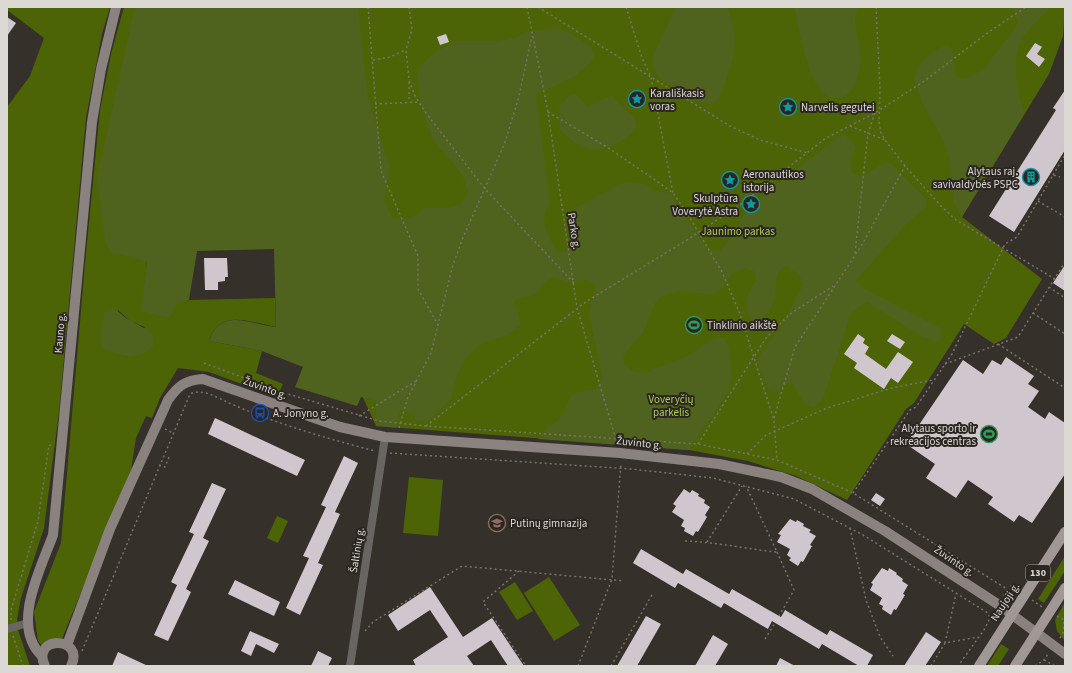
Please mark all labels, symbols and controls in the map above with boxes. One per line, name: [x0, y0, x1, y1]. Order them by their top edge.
place label: Karališkasis voras: [650, 86, 704, 114]
place icon: Karališkasis voras: [627, 89, 647, 109]
place icon: Narvelis gegutei: [778, 97, 798, 117]
place label: Narvelis gegutei: [801, 100, 875, 115]
place label: Alytaus raj. savivaldybės PSPC: [933, 164, 1018, 192]
place label: Aeronautikos istorija: [743, 167, 804, 195]
building icon: Alytaus raj. savivaldybės PSPC: [1021, 167, 1041, 187]
place icon: Aeronautikos istorija: [720, 170, 740, 190]
place label: Skulptūra Voverytė Astra: [672, 191, 738, 219]
place icon: Skulptūra Voverytė Astra: [741, 194, 761, 214]
street label: Parko g.: [564, 212, 584, 251]
park label: Jaunimo parkas: [701, 224, 775, 239]
street label: Kauno g.: [51, 312, 69, 354]
sports icon: Tinklinio aikštė: [684, 315, 704, 335]
place label: Tinklinio aikštė: [707, 318, 777, 333]
street label: Žuvinto g.: [241, 373, 289, 403]
park label: Voveryčių parkelis: [649, 392, 693, 420]
bus stop icon: A. Jonyno g.: [250, 403, 270, 423]
place label: A. Jonyno g.: [273, 406, 329, 421]
place label: Alytaus sporto ir rekreacijos centras: [890, 421, 976, 449]
sports icon: Alytaus sporto ir rekreacijos centras: [979, 424, 999, 444]
street label: Žuvinto g.: [616, 433, 663, 453]
school or university icon: Putinų gimnazija: [487, 513, 507, 533]
place label: Putinų gimnazija: [510, 516, 587, 531]
street label: Šaltinių g.: [346, 526, 368, 574]
street label: Žuvinto g.: [931, 542, 977, 580]
road number: 130: [1026, 565, 1050, 581]
street label: Naujoji g.: [987, 580, 1023, 624]

